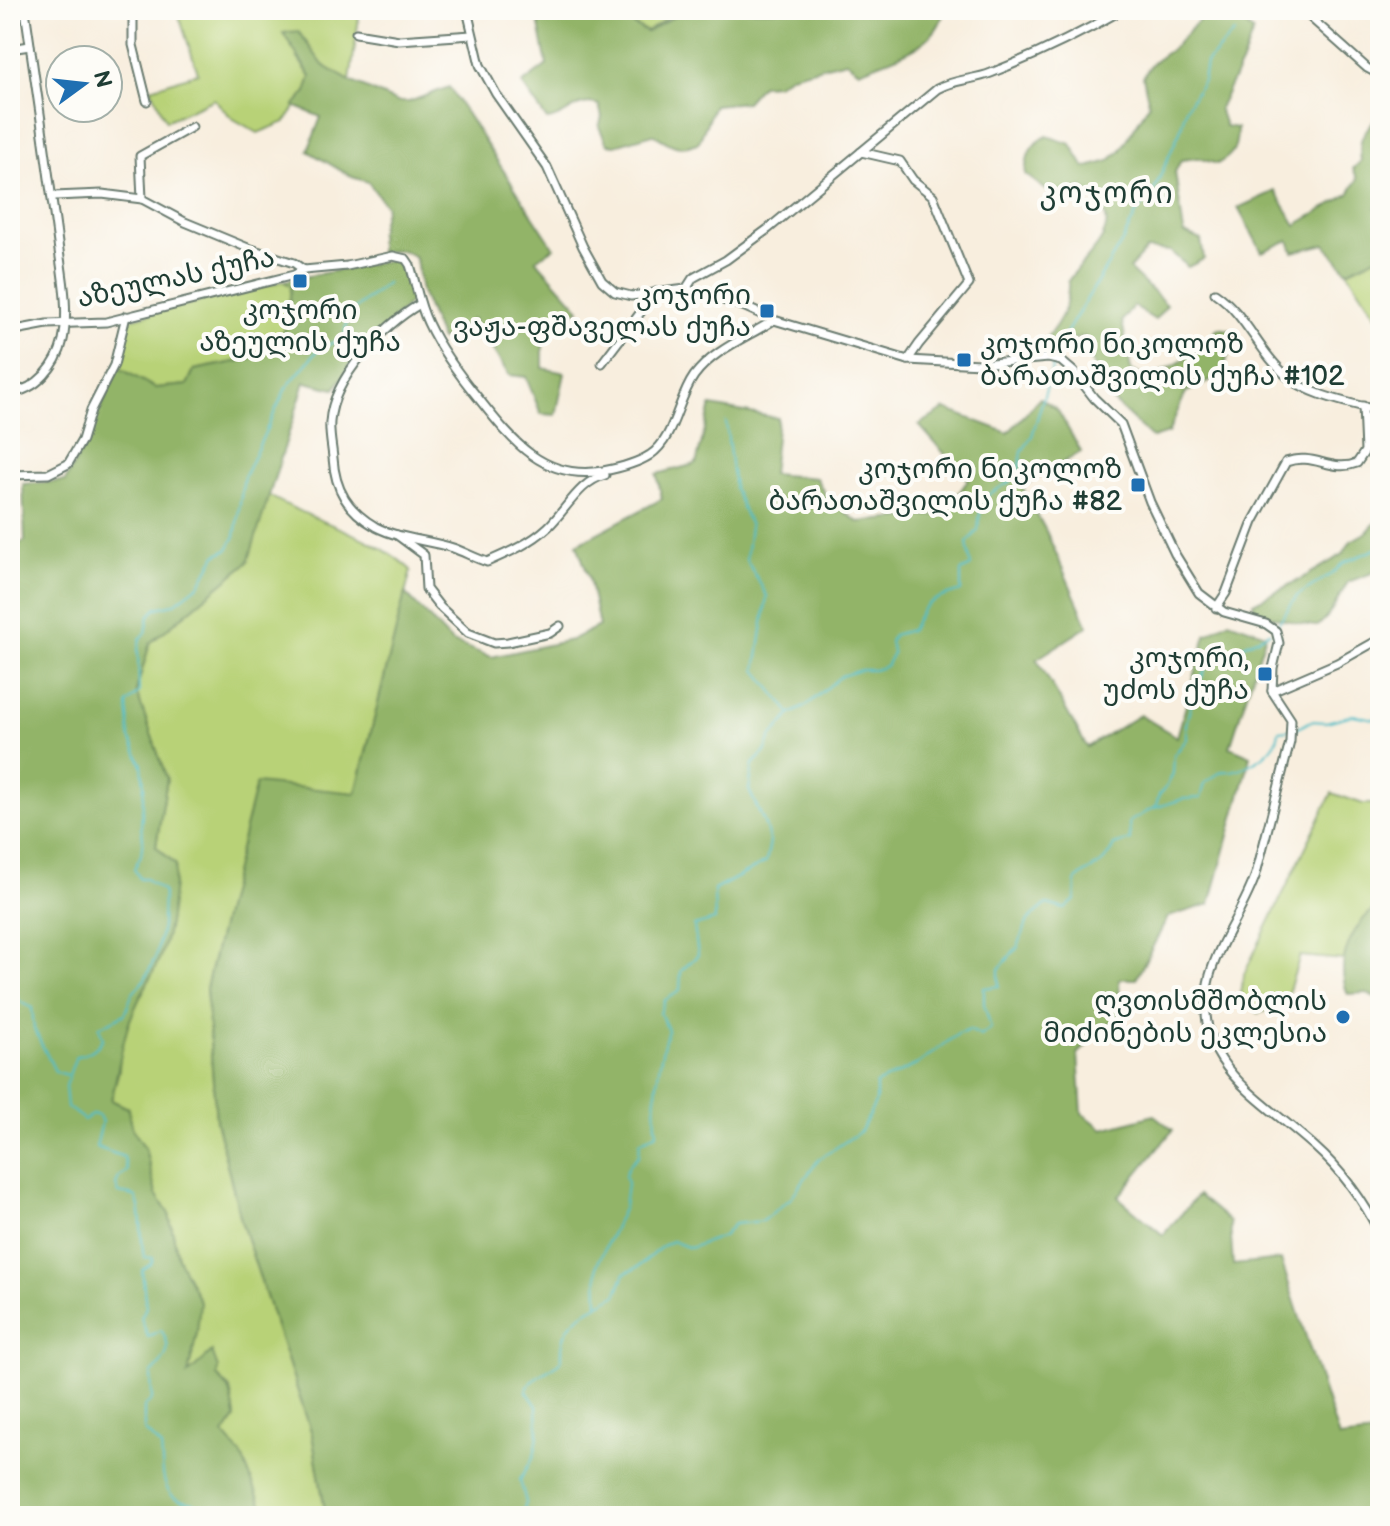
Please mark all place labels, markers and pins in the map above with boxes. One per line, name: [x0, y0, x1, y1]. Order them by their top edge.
marker: კოჯორი აზეულის ქუჩა: [291, 272, 309, 290]
place label: კოჯორი ვაჟა-ფშაველას ქუჩა: [453, 279, 751, 344]
place label: კოჯორი აზეულის ქუჩა: [199, 294, 401, 359]
marker: კოჯორი ვაჟა-ფშაველას ქუჩა: [758, 302, 776, 320]
place label: კოჯორი ნიკოლოზ ბარათაშვილის ქუჩა #102: [980, 328, 1345, 393]
marker: კოჯორი ნიკოლოზ ბარათაშვილის ქუჩა #102: [955, 351, 973, 369]
place label: კოჯორი ნიკოლოზ ბარათაშვილის ქუჩა #82: [768, 453, 1122, 518]
marker: კოჯორი ნიკოლოზ ბარათაშვილის ქუჩა #82: [1129, 476, 1147, 494]
place label: კოჯორი, უძოს ქუჩა: [1103, 642, 1249, 707]
marker: კოჯორი, უძოს ქუჩა: [1256, 665, 1274, 683]
place label: ღვთისმშობლის მიძინების ეკლესია: [1043, 985, 1327, 1050]
marker: ღვთისმშობლის მიძინების ეკლესია: [1334, 1008, 1352, 1026]

